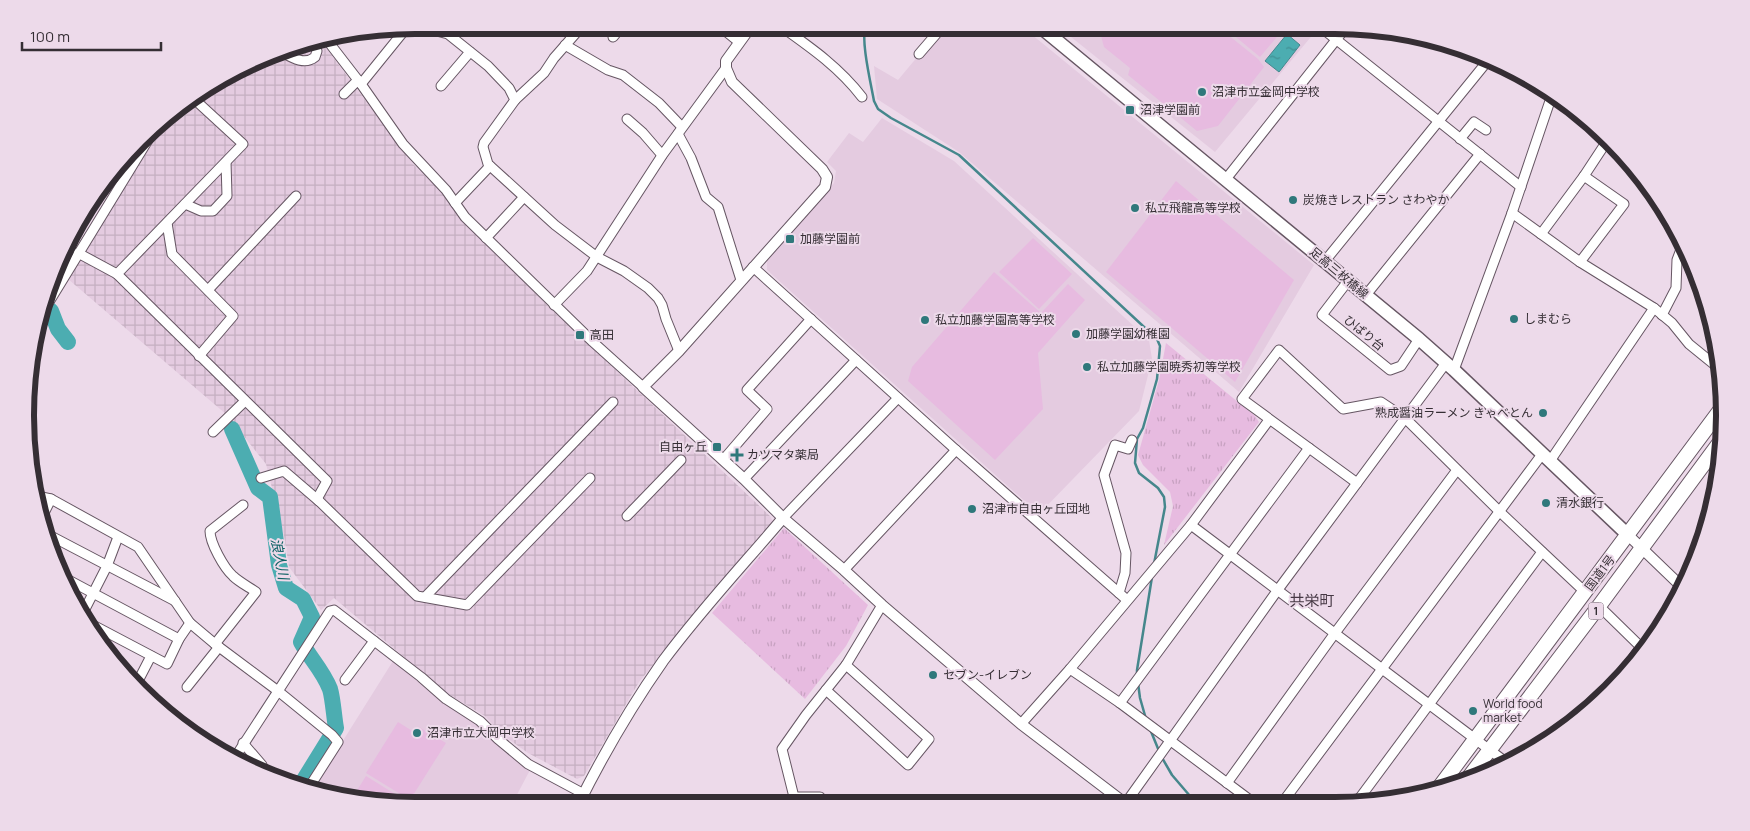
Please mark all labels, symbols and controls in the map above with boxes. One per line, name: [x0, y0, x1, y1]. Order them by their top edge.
scale bar: [22, 20, 161, 52]
text: 100 m: [30, 26, 70, 47]
place label: 沼津市立金岡中学校: [1212, 83, 1320, 100]
marker: 沼津市立金岡中学校: [1196, 86, 1208, 98]
place label: 沼津学園前: [1140, 101, 1200, 118]
marker: 沼津学園前: [1124, 104, 1136, 116]
place label: 炭焼きレストラン さわやか: [1303, 191, 1449, 208]
marker: 炭焼きレストラン さわやか: [1287, 194, 1299, 206]
place label: 私立飛龍高等学校: [1145, 199, 1241, 216]
marker: 私立飛龍高等学校: [1129, 202, 1141, 214]
place label: 加藤学園前: [800, 230, 860, 247]
marker: 加藤学園前: [784, 233, 796, 245]
street label: 足高三枚橋線: [1306, 243, 1372, 302]
place label: しまむら: [1524, 310, 1572, 327]
place label: 私立加藤学園高等学校: [935, 311, 1055, 328]
street label: ひばり台: [1340, 311, 1388, 354]
marker: しまむら: [1508, 313, 1520, 325]
marker: 私立加藤学園高等学校: [919, 314, 931, 326]
place label: 加藤学園幼稚園: [1086, 325, 1170, 342]
place label: 高田: [590, 326, 614, 343]
marker: 加藤学園幼稚園: [1070, 328, 1082, 340]
marker: 高田: [574, 329, 586, 341]
place label: 私立加藤学園暁秀初等学校: [1097, 358, 1241, 375]
marker: 私立加藤学園暁秀初等学校: [1081, 361, 1093, 373]
place label: 熟成醤油ラーメン きゃべとん: [1375, 404, 1533, 421]
marker: 熟成醤油ラーメン きゃべとん: [1537, 407, 1549, 419]
place label: 自由ヶ丘: [659, 438, 707, 455]
marker: 自由ヶ丘: [711, 441, 723, 453]
place label: カツマタ薬局: [747, 446, 819, 463]
marker: カツマタ薬局: [731, 449, 743, 461]
place label: 清水銀行: [1556, 494, 1604, 511]
marker: 清水銀行: [1540, 497, 1552, 509]
place label: 沼津市自由ヶ丘団地: [982, 500, 1090, 517]
marker: 沼津市自由ヶ丘団地: [966, 503, 978, 515]
water label: 浪人川: [267, 536, 294, 583]
street label: 国道1号: [1581, 551, 1619, 594]
district label: 共栄町: [1289, 590, 1335, 611]
road number: 1: [1588, 602, 1604, 620]
place label: セブン-イレブン: [943, 666, 1032, 683]
marker: セブン-イレブン: [927, 669, 939, 681]
place label: World food market: [1483, 695, 1543, 726]
marker: World food market: [1467, 705, 1479, 717]
place label: 沼津市立大岡中学校: [427, 724, 535, 741]
marker: 沼津市立大岡中学校: [411, 727, 423, 739]

